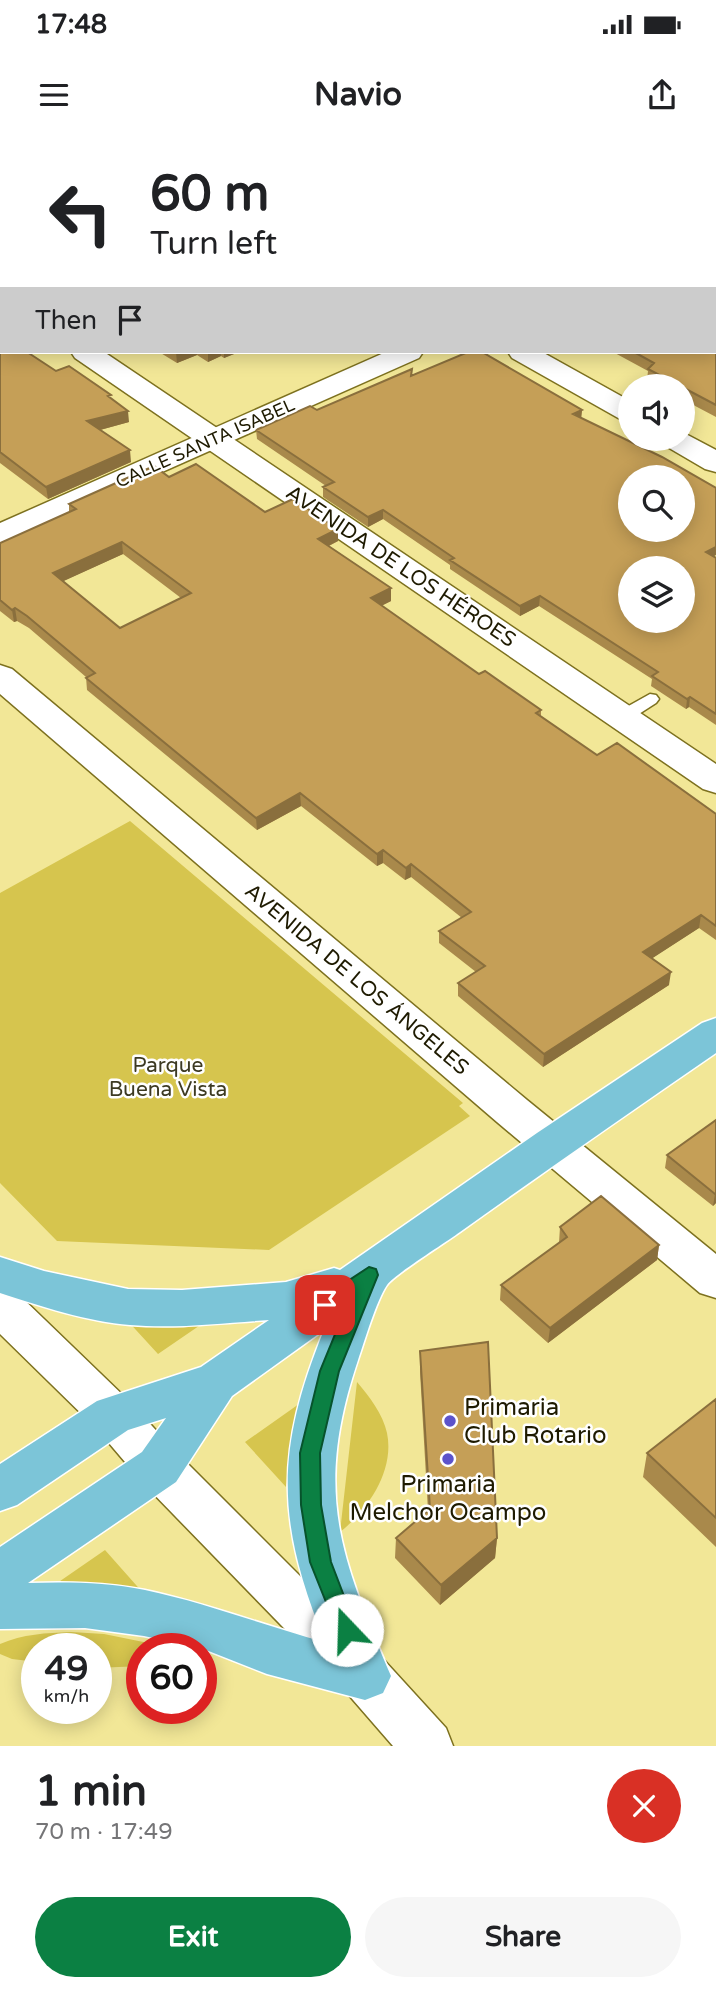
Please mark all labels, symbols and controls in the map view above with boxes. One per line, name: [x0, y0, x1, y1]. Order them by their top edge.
text: 17:48: [35, 9, 107, 40]
icon: menu: [35, 76, 73, 114]
text: Navio: [314, 76, 402, 114]
icon: share: [643, 76, 681, 114]
text: 60 m: [150, 165, 269, 224]
icon: left: [35, 168, 126, 259]
text: Turn left: [150, 225, 277, 263]
icon: arrive: [111, 301, 149, 339]
text: Then: [35, 305, 97, 336]
map controls: [618, 374, 695, 633]
button: sound: [618, 374, 695, 451]
street label: CALLE SANTA ISABEL: [112, 393, 299, 492]
button: search: [618, 465, 695, 542]
street label: AVENIDA DE LOS HÉROES: [281, 480, 520, 653]
button: layers: [618, 556, 695, 633]
street label: AVENIDA DE LOS ÁNGELES: [240, 878, 474, 1080]
park label: Parque Buena Vista: [109, 1053, 227, 1102]
pin: [295, 1275, 355, 1335]
icon: arrive: [306, 1286, 344, 1324]
place label: Primaria Club Rotario: [464, 1393, 607, 1450]
marker: Primaria Club Rotario: [442, 1413, 458, 1429]
marker: Primaria Melchor Ocampo: [440, 1451, 456, 1467]
place label: Primaria Melchor Ocampo: [350, 1470, 546, 1527]
position arrow: [310, 1593, 384, 1667]
speed limit sign: 60: [126, 1633, 217, 1724]
text: 49: [45, 1648, 88, 1690]
text: km/h: [44, 1685, 89, 1707]
text: 1 min: [35, 1766, 147, 1817]
button: close: [607, 1769, 681, 1843]
text: 70 m · 17:49: [35, 1818, 173, 1846]
button: Exit: [35, 1897, 351, 1977]
button: Share: [365, 1897, 681, 1977]

